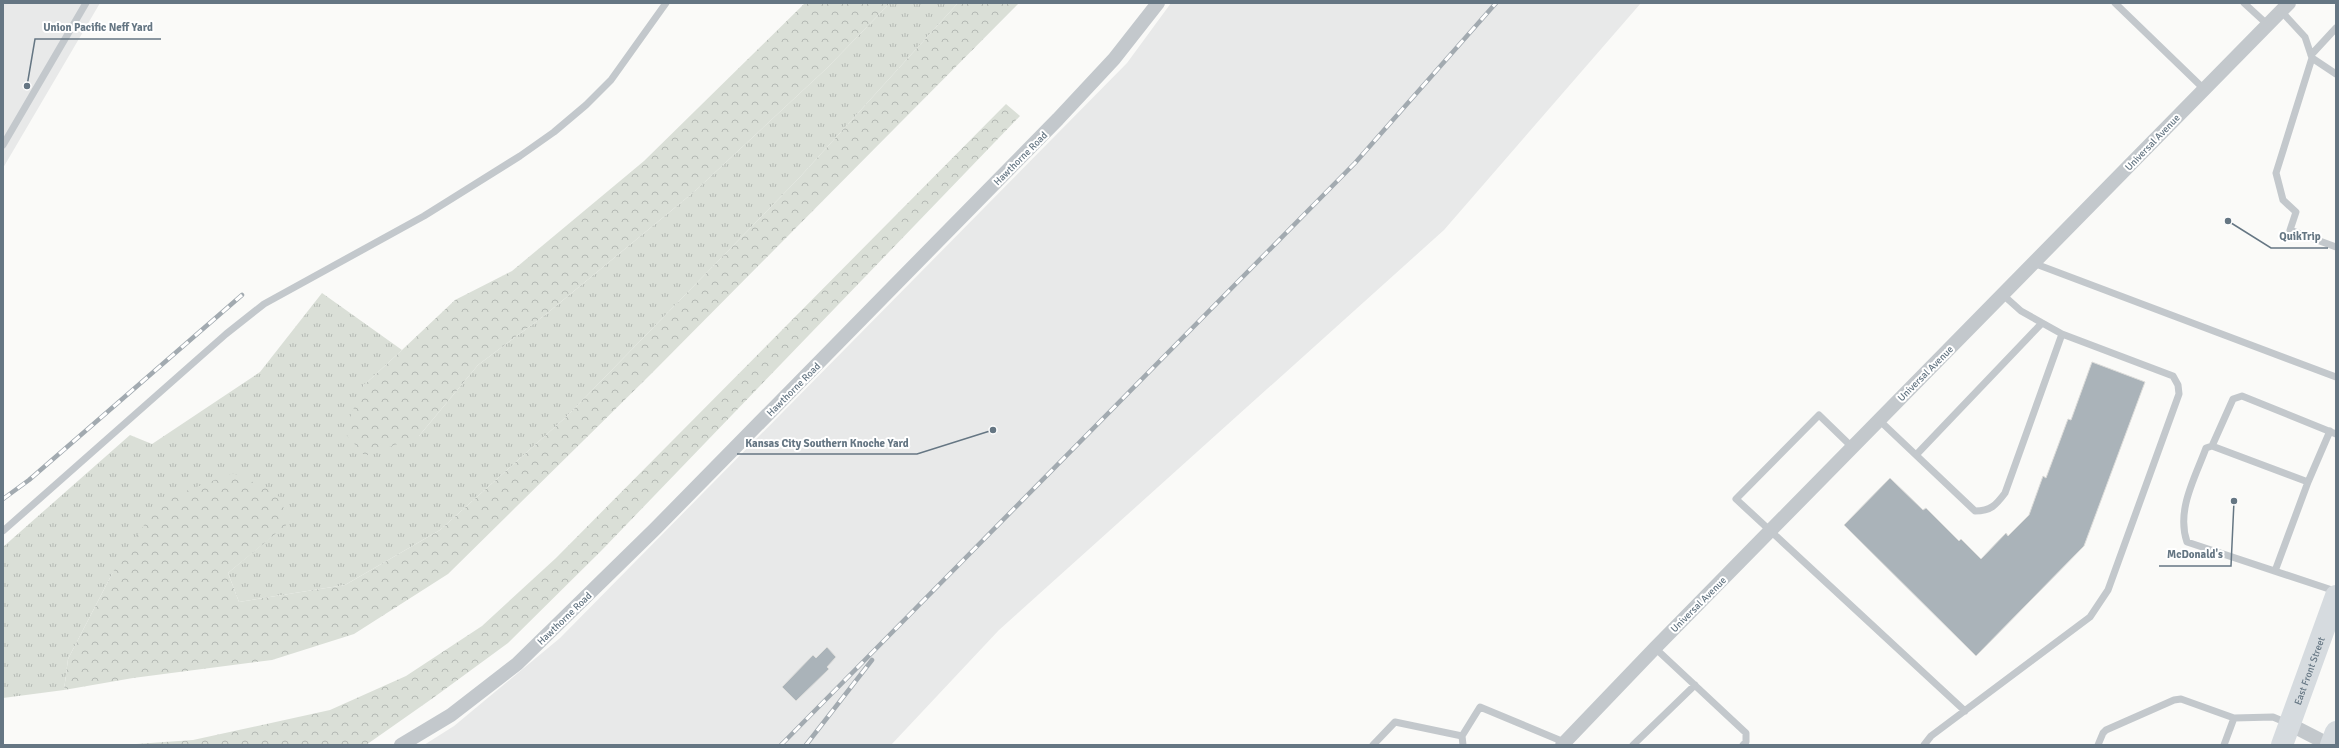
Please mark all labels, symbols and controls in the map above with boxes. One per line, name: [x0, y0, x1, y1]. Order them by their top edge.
callout: Union Pacific Neff Yard: [35, 16, 161, 39]
text: Union Pacific Neff Yard: [43, 21, 153, 34]
street label: Universal Avenue: [2123, 112, 2183, 173]
street label: Hawthorne Road: [991, 129, 1050, 188]
callout: QuikTrip: [2271, 225, 2328, 248]
text: QuikTrip: [2279, 230, 2321, 243]
street label: Universal Avenue: [1895, 343, 1956, 404]
street label: Hawthorne Road: [764, 360, 823, 419]
callout: Kansas City Southern Knoche Yard: [737, 431, 917, 454]
text: Kansas City Southern Knoche Yard: [745, 437, 909, 450]
callout: McDonald's: [2159, 543, 2231, 566]
text: McDonald's: [2167, 548, 2223, 561]
street label: Universal Avenue: [1668, 574, 1729, 635]
street label: Hawthorne Road: [535, 590, 594, 648]
street label: East Front Street: [2292, 635, 2328, 707]

